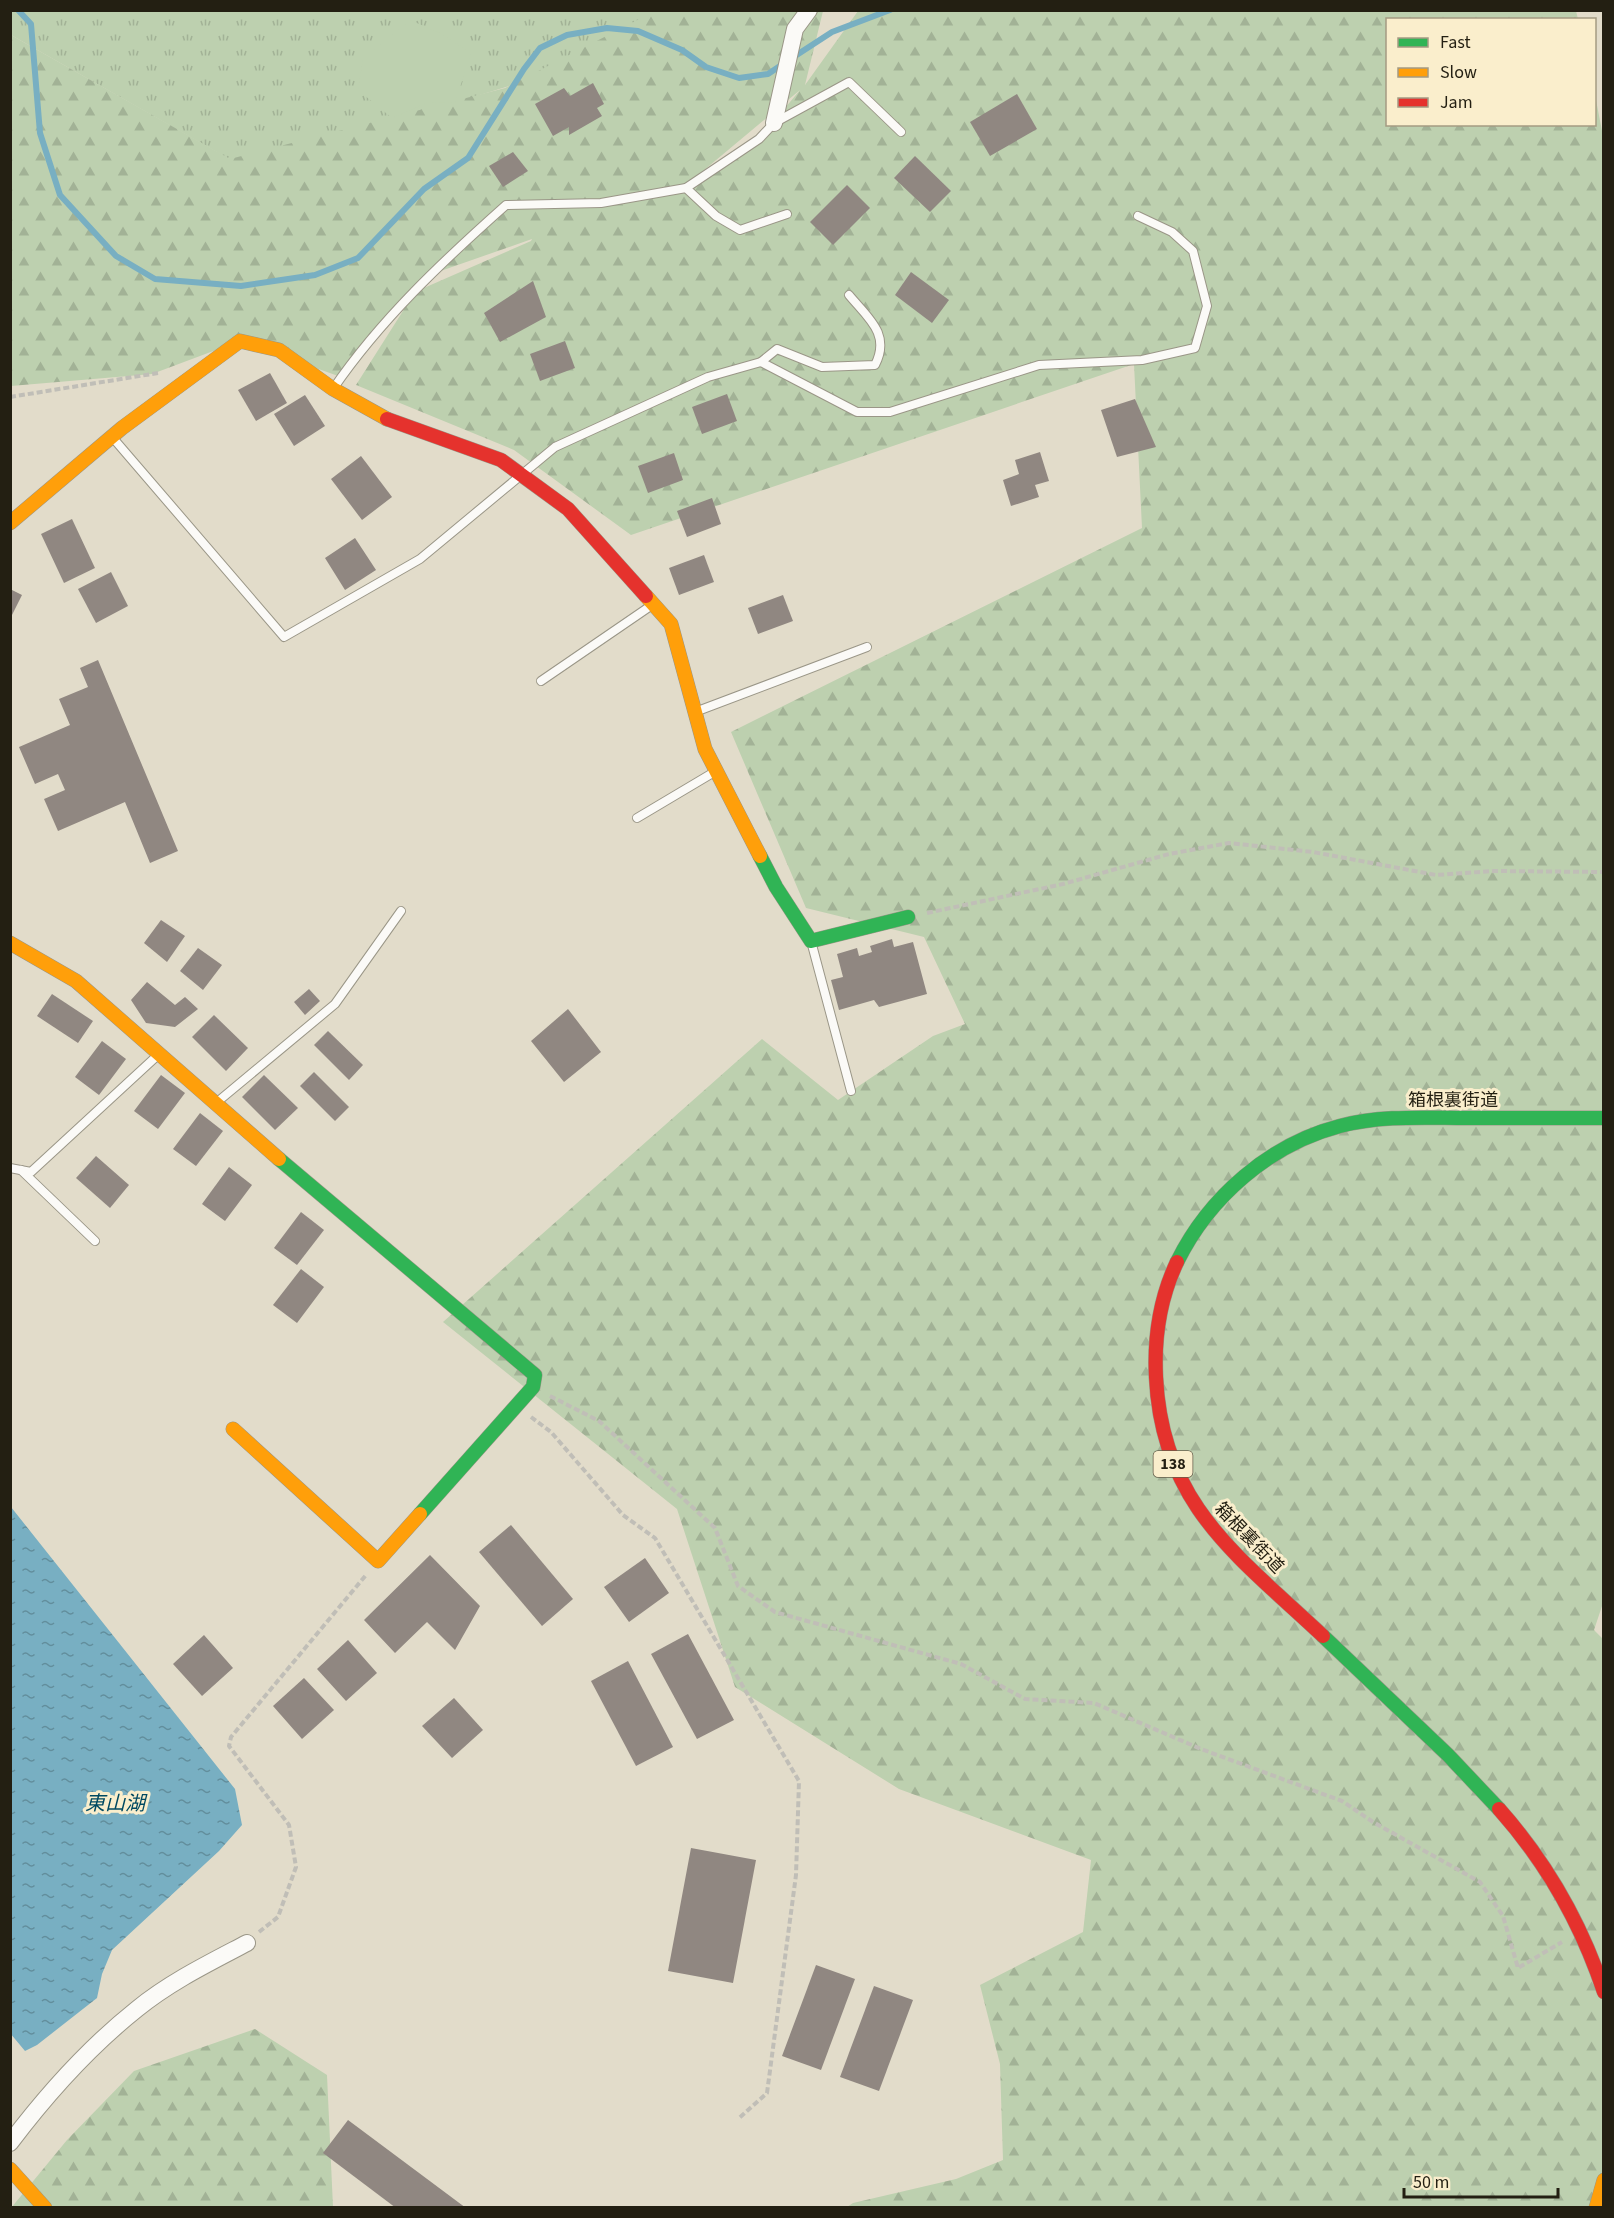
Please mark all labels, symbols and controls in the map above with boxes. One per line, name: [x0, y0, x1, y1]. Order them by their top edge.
legend: [1386, 18, 1596, 126]
text: Fast: [1440, 30, 1471, 55]
text: Slow: [1440, 60, 1477, 85]
text: Jam: [1440, 90, 1473, 115]
street label: 箱根裏街道: [1408, 1088, 1498, 1113]
road number: 138: [1154, 1451, 1192, 1477]
street label: 箱根裏街道: [1209, 1497, 1289, 1579]
water label: 東山湖: [85, 1790, 148, 1818]
scale bar: [1404, 2161, 1558, 2199]
text: 50 m: [1413, 2170, 1449, 2195]

